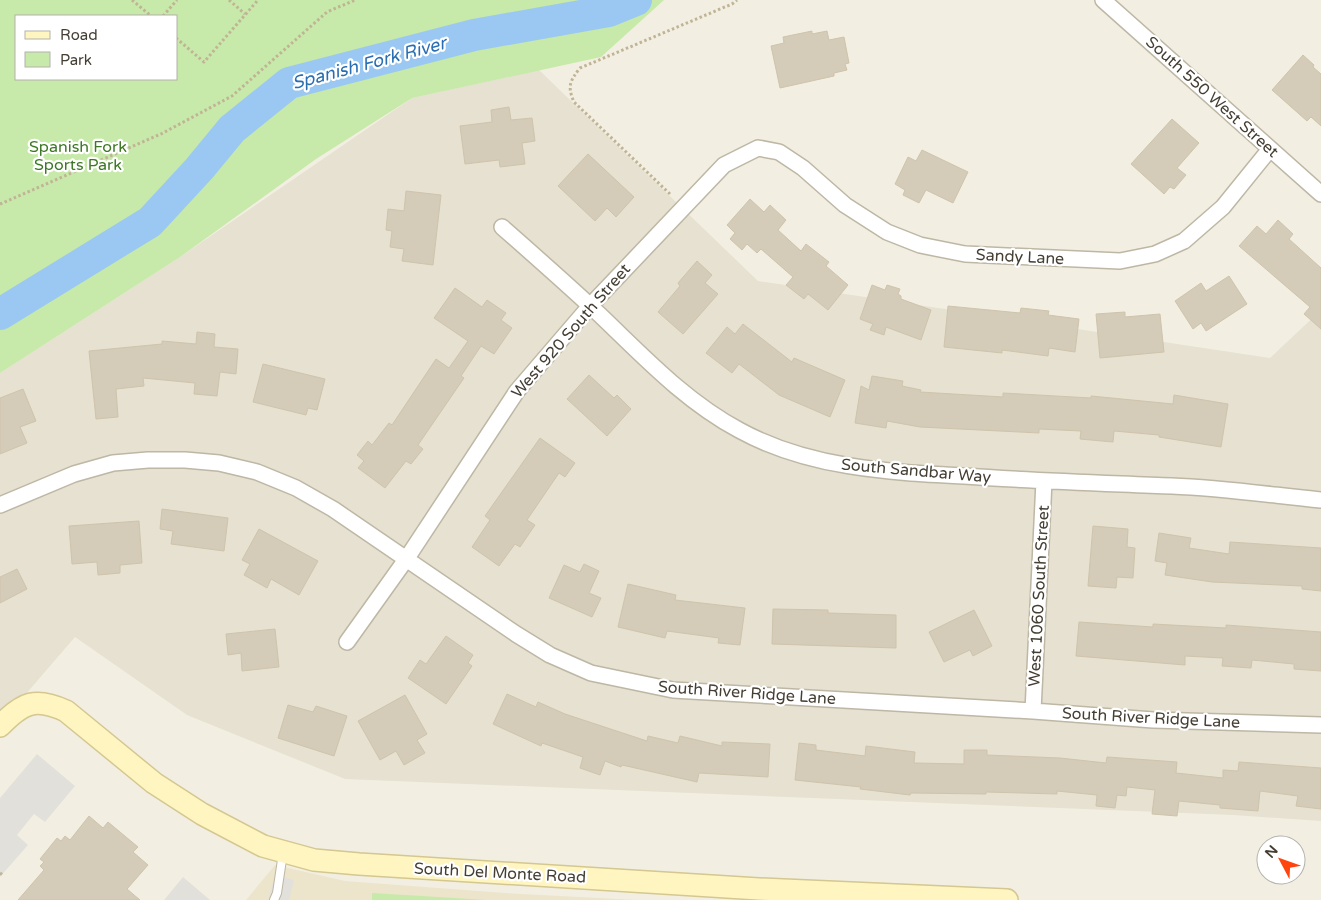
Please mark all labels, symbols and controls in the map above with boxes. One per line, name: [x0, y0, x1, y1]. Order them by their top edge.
legend: [15, 15, 178, 80]
text: Road: [60, 26, 98, 44]
water label: Spanish Fork River: [290, 31, 450, 94]
street label: South 550 West Street: [1141, 32, 1283, 162]
text: Park: [60, 51, 92, 69]
park label: Spanish Fork Sports Park: [29, 137, 127, 175]
street label: Sandy Lane: [975, 245, 1065, 269]
street label: West 920 South Street: [507, 260, 635, 402]
street label: South Sandbar Way: [840, 454, 992, 488]
street label: West 1060 South Street: [1024, 505, 1054, 687]
street label: South River Ridge Lane: [657, 677, 837, 709]
street label: South River Ridge Lane: [1061, 703, 1241, 733]
north arrow: [1256, 835, 1306, 885]
text: N: [1261, 842, 1282, 862]
street label: South Del Monte Road: [413, 859, 587, 887]

